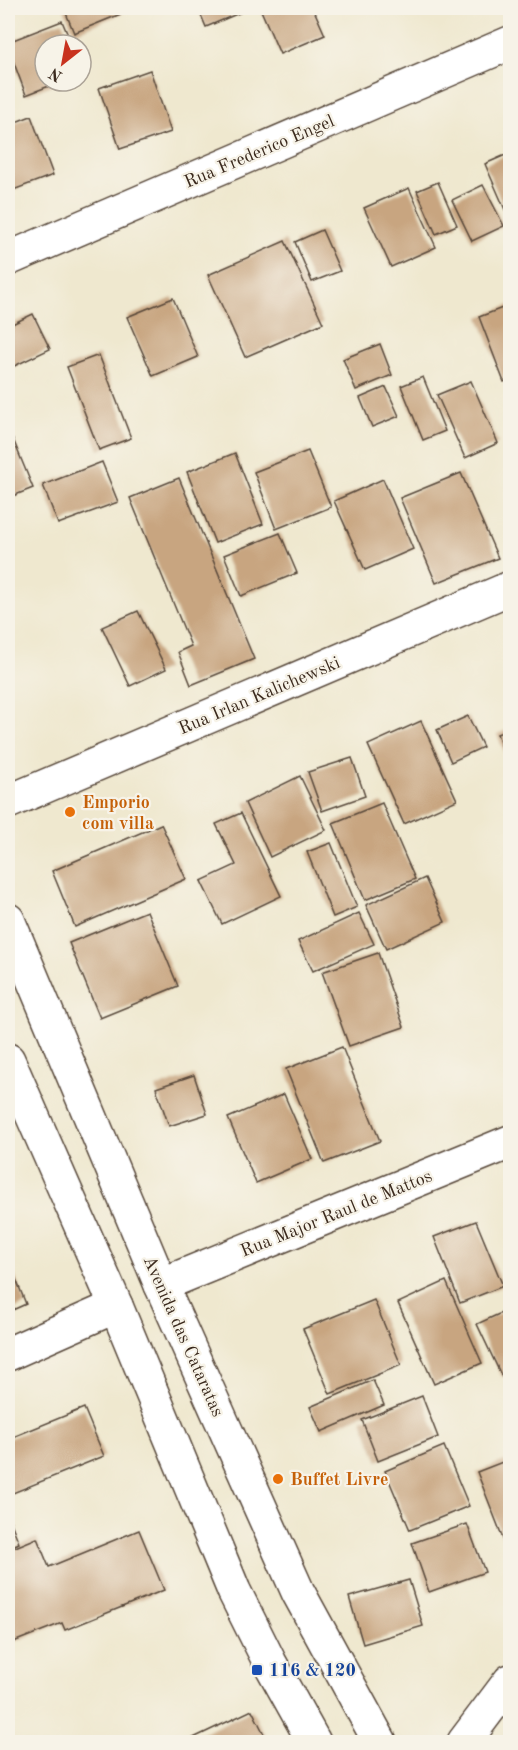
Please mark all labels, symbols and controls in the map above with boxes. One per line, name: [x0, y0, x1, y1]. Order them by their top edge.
north arrow: [33, 33, 93, 93]
text: N: [46, 64, 66, 84]
street label: Rua Frederico Engel: [182, 112, 337, 192]
street label: Rua Irlan Kalichewski: [176, 654, 343, 738]
place label: Emporio com villa: [82, 794, 154, 833]
marker: Emporio com villa: [63, 805, 77, 819]
street label: Rua Major Raul de Mattos: [238, 1167, 435, 1261]
street label: Avenida das Cataratas: [139, 1253, 227, 1420]
place label: Buffet Livre: [290, 1471, 389, 1489]
marker: Buffet Livre: [271, 1472, 285, 1486]
place label: 116 & 120: [269, 1662, 356, 1680]
marker: 116 & 120: [250, 1663, 264, 1677]

